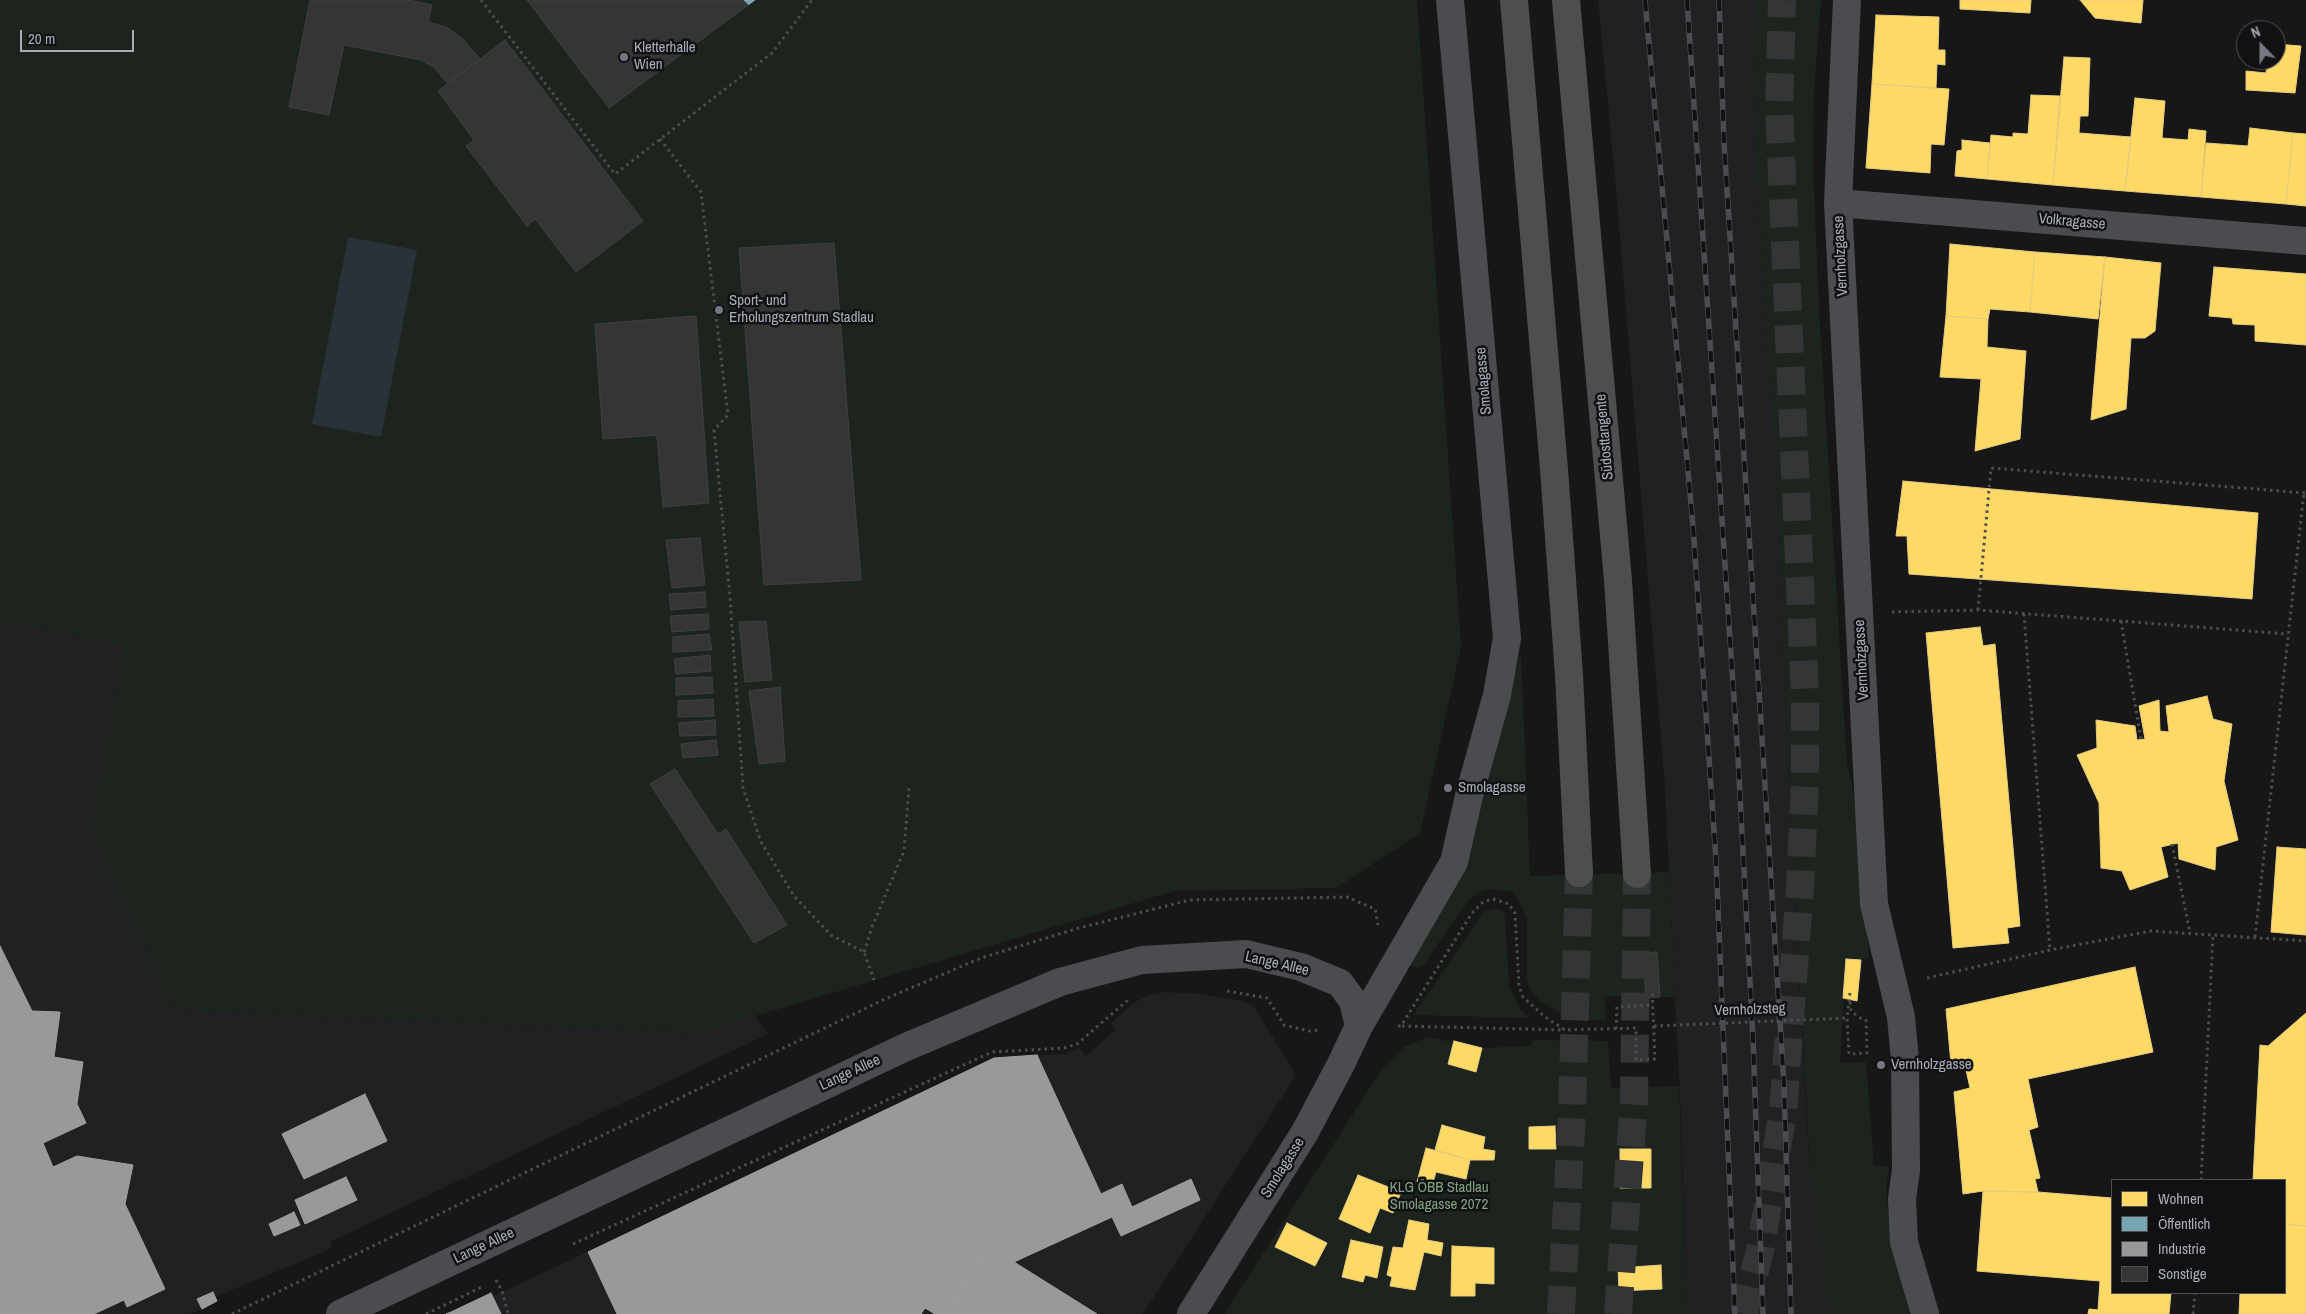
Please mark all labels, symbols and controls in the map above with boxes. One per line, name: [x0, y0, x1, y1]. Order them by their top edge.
scale bar: [22, 20, 136, 52]
north arrow: [2236, 20, 2286, 70]
text: N: [2249, 22, 2263, 42]
text: 20 m: [28, 28, 55, 49]
place label: Kletterhalle Wien: [634, 39, 696, 74]
marker: Kletterhalle Wien: [618, 51, 630, 63]
street label: Volkragasse: [2038, 210, 2106, 234]
street label: Vernholzgasse: [1830, 215, 1852, 297]
place label: Sport- und Erholungszentrum Stadlau: [729, 292, 874, 327]
marker: Sport- und Erholungszentrum Stadlau: [713, 304, 725, 316]
street label: Smolagasse: [1472, 347, 1496, 415]
street label: Südosttangente: [1592, 393, 1618, 481]
street label: Vernholzgasse: [1851, 619, 1873, 701]
place label: Smolagasse: [1458, 779, 1526, 797]
marker: Smolagasse: [1442, 782, 1454, 794]
street label: Lange Allee: [1243, 948, 1311, 980]
street label: Vernholzsteg: [1714, 1000, 1786, 1020]
street label: Lange Allee: [817, 1051, 883, 1095]
place label: Vernholzgasse: [1891, 1056, 1972, 1074]
marker: Vernholzgasse: [1875, 1059, 1887, 1071]
street label: Smolagasse: [1257, 1135, 1309, 1201]
park label: KLG ÖBB Stadlau Smolagasse 2072: [1389, 1179, 1489, 1214]
legend: [2111, 1179, 2286, 1294]
text: Wohnen: [2158, 1188, 2204, 1209]
text: Öffentlich: [2158, 1213, 2210, 1234]
street label: Lange Allee: [451, 1224, 517, 1268]
text: Industrie: [2158, 1238, 2206, 1259]
text: Sonstige: [2158, 1263, 2207, 1284]

